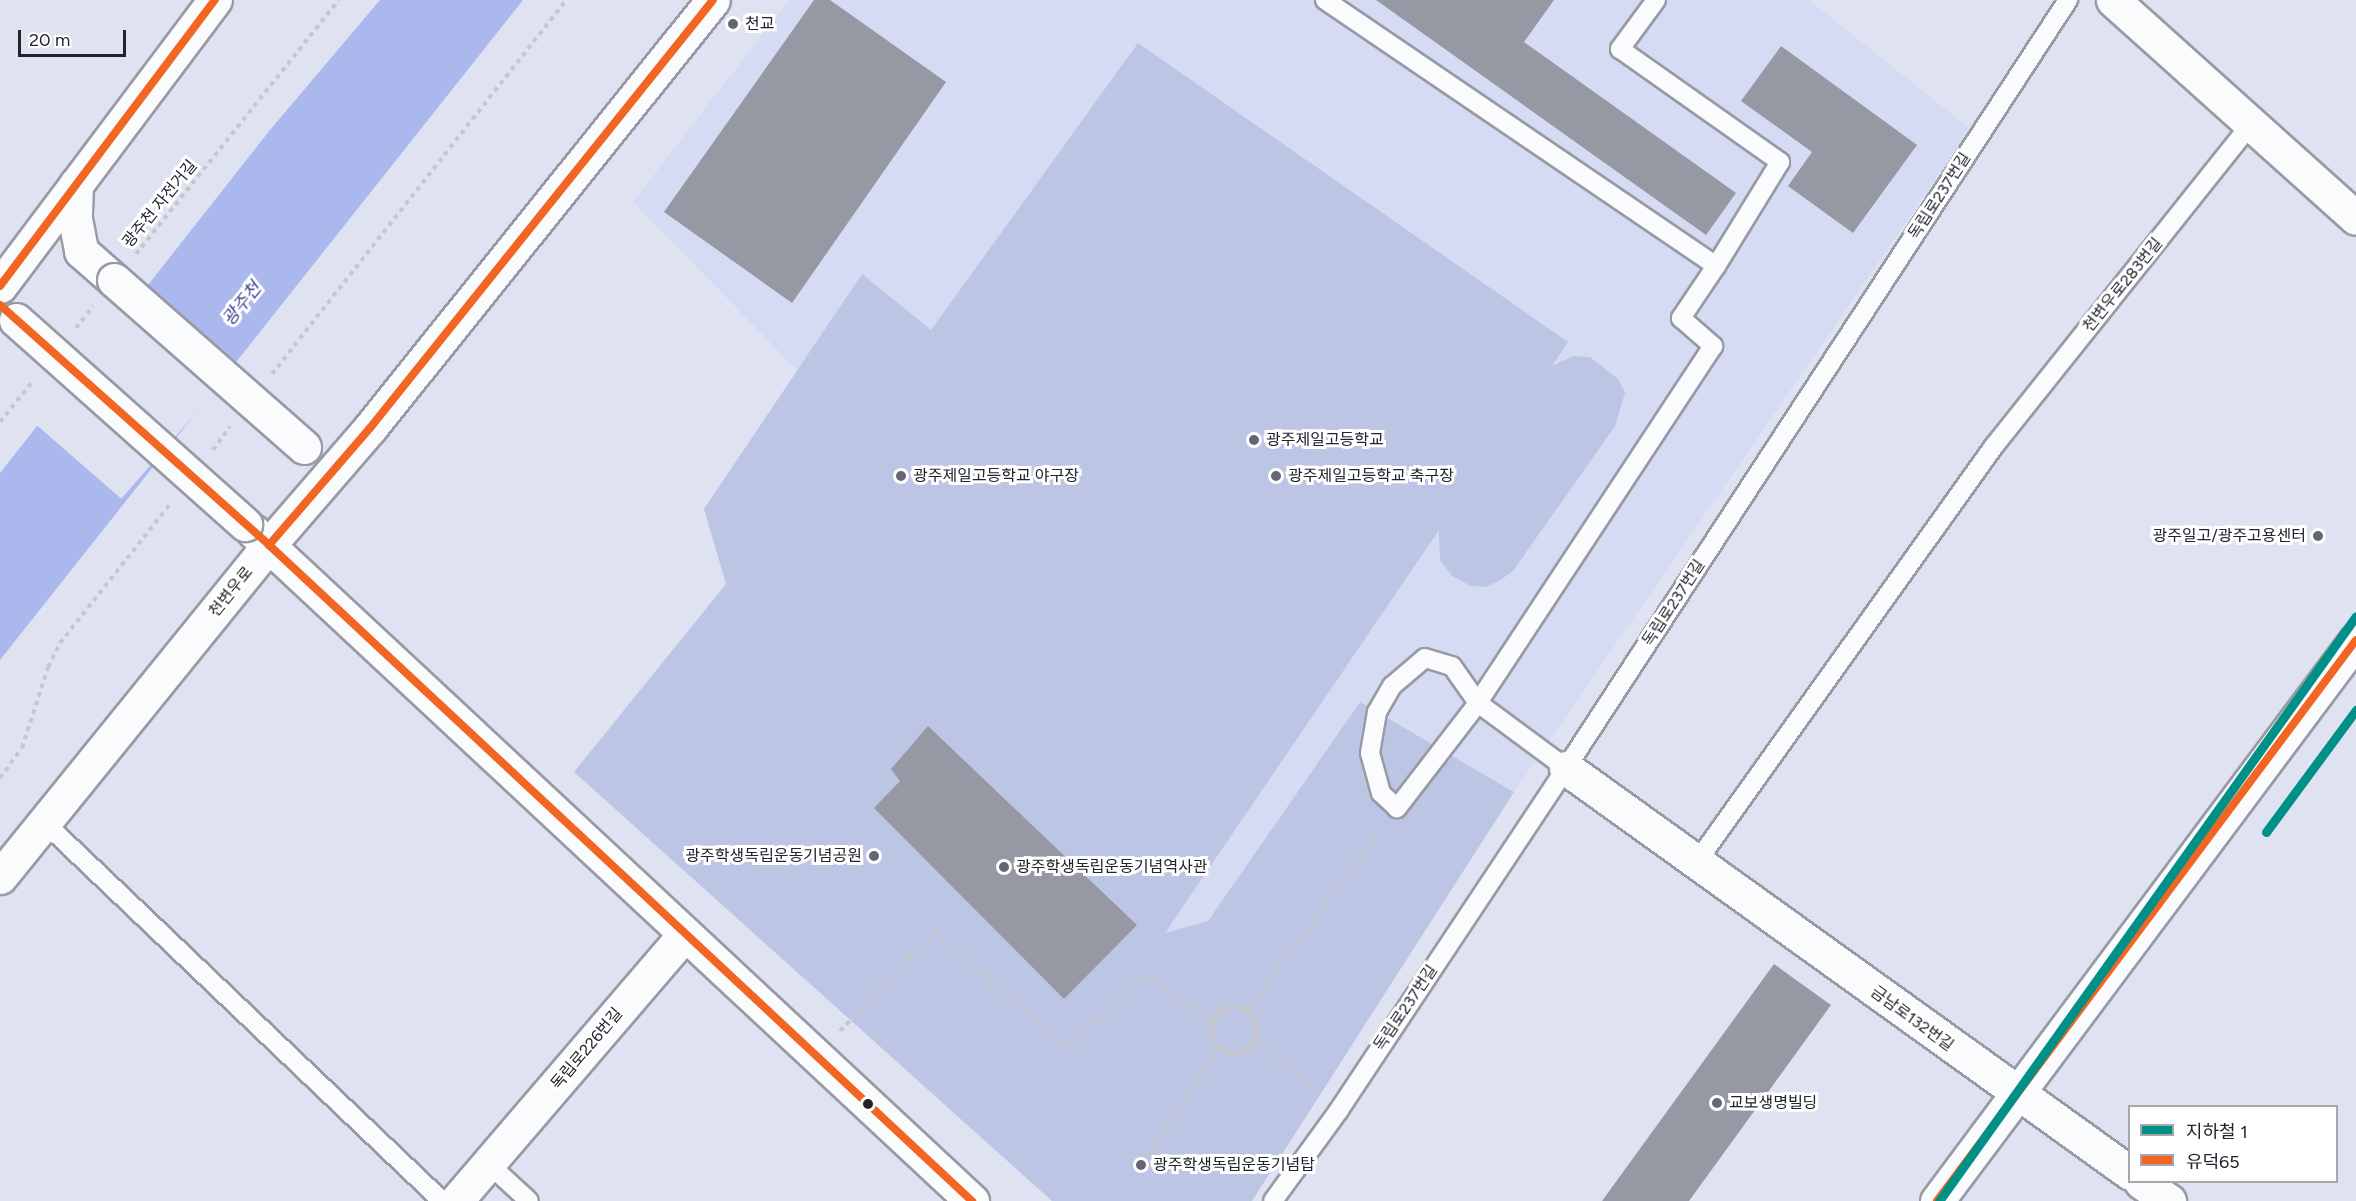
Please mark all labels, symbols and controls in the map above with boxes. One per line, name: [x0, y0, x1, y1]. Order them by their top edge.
place label: 천교: [745, 14, 774, 34]
marker: 천교: [726, 17, 740, 31]
scale bar: [21, 18, 129, 56]
text: 20 m: [29, 29, 70, 51]
street label: 독립로237번길: [1905, 149, 1975, 243]
street label: 광주천 자전거길: [119, 156, 201, 252]
street label: 천변우로283번길: [2079, 234, 2167, 336]
water label: 광주천: [218, 278, 266, 330]
place label: 광주제일고등학교: [1266, 430, 1384, 450]
marker: 광주제일고등학교: [1247, 433, 1261, 447]
place label: 광주제일고등학교 야구장: [913, 466, 1079, 486]
place label: 광주제일고등학교 축구장: [1288, 466, 1454, 486]
marker: 광주제일고등학교 야구장: [894, 469, 908, 483]
marker: 광주제일고등학교 축구장: [1269, 469, 1283, 483]
place label: 광주일고/광주고용센터: [2153, 526, 2306, 546]
marker: 광주일고/광주고용센터: [2311, 529, 2325, 543]
street label: 독립로237번길: [1639, 556, 1709, 650]
street label: 천변우로: [205, 563, 257, 621]
place label: 광주학생독립운동기념공원: [685, 846, 862, 866]
marker: 광주학생독립운동기념공원: [867, 849, 881, 863]
place label: 광주학생독립운동기념역사관: [1016, 857, 1207, 877]
marker: 광주학생독립운동기념역사관: [997, 860, 1011, 874]
street label: 독립로237번길: [1370, 961, 1442, 1055]
street label: 금남로132번길: [1867, 982, 1957, 1056]
street label: 독립로226번길: [547, 1004, 627, 1094]
place label: 교보생명빌딩: [1729, 1093, 1817, 1113]
marker: 교보생명빌딩: [1710, 1096, 1724, 1110]
unlabelled marker: [862, 1098, 874, 1110]
legend: [2128, 1105, 2338, 1183]
text: 지하철 1: [2186, 1121, 2248, 1143]
text: 유덕65: [2186, 1151, 2240, 1173]
place label: 광주학생독립운동기념탑: [1153, 1155, 1315, 1175]
marker: 광주학생독립운동기념탑: [1134, 1158, 1148, 1172]

